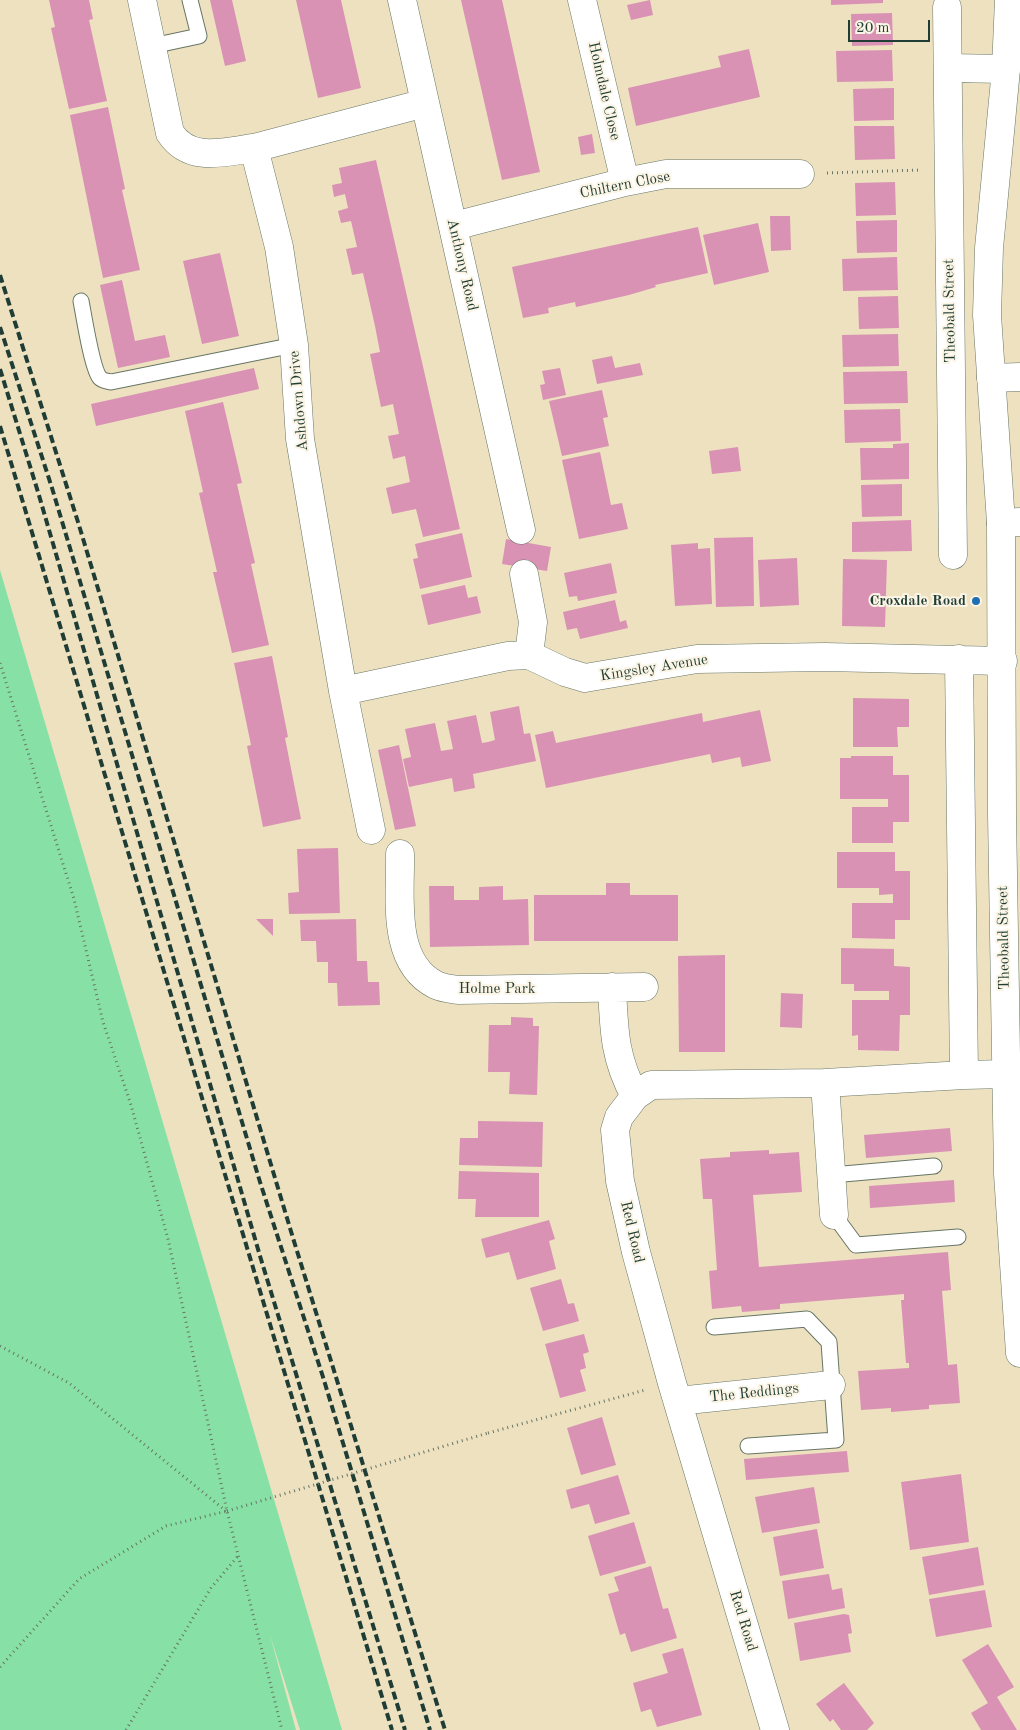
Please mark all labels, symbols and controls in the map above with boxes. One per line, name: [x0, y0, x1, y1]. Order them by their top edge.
scale bar: [850, 10, 932, 42]
text: 20 m: [856, 21, 890, 36]
street label: Holmdale Close: [584, 40, 624, 142]
street label: Chiltern Close: [578, 167, 672, 203]
street label: Anthony Road: [443, 217, 481, 313]
street label: Theobald Street: [940, 259, 960, 363]
street label: Ashdown Drive: [286, 350, 312, 452]
place label: Croxdale Road: [869, 592, 966, 610]
marker: Croxdale Road: [970, 595, 982, 607]
street label: Kingsley Avenue: [599, 651, 709, 685]
street label: Theobald Street: [994, 886, 1014, 990]
street label: Holme Park: [458, 980, 536, 998]
street label: Red Road: [616, 1199, 648, 1265]
street label: The Reddings: [708, 1379, 800, 1407]
street label: Red Road: [725, 1588, 761, 1654]

